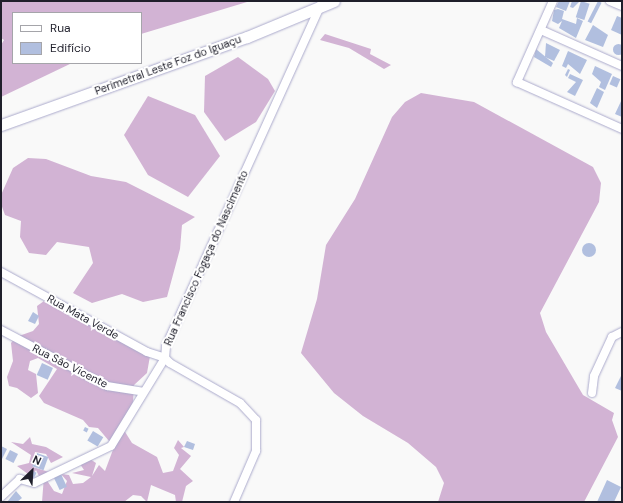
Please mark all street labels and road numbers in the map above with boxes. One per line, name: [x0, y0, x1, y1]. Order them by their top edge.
street label: Perimetral Leste Foz do Iguaçu: [93, 32, 243, 98]
street label: Rua Francisco Fogaça do Nascimento: [161, 168, 251, 348]
street label: Rua Mata Verde: [45, 292, 121, 342]
street label: Rua São Vicente: [30, 341, 110, 391]

